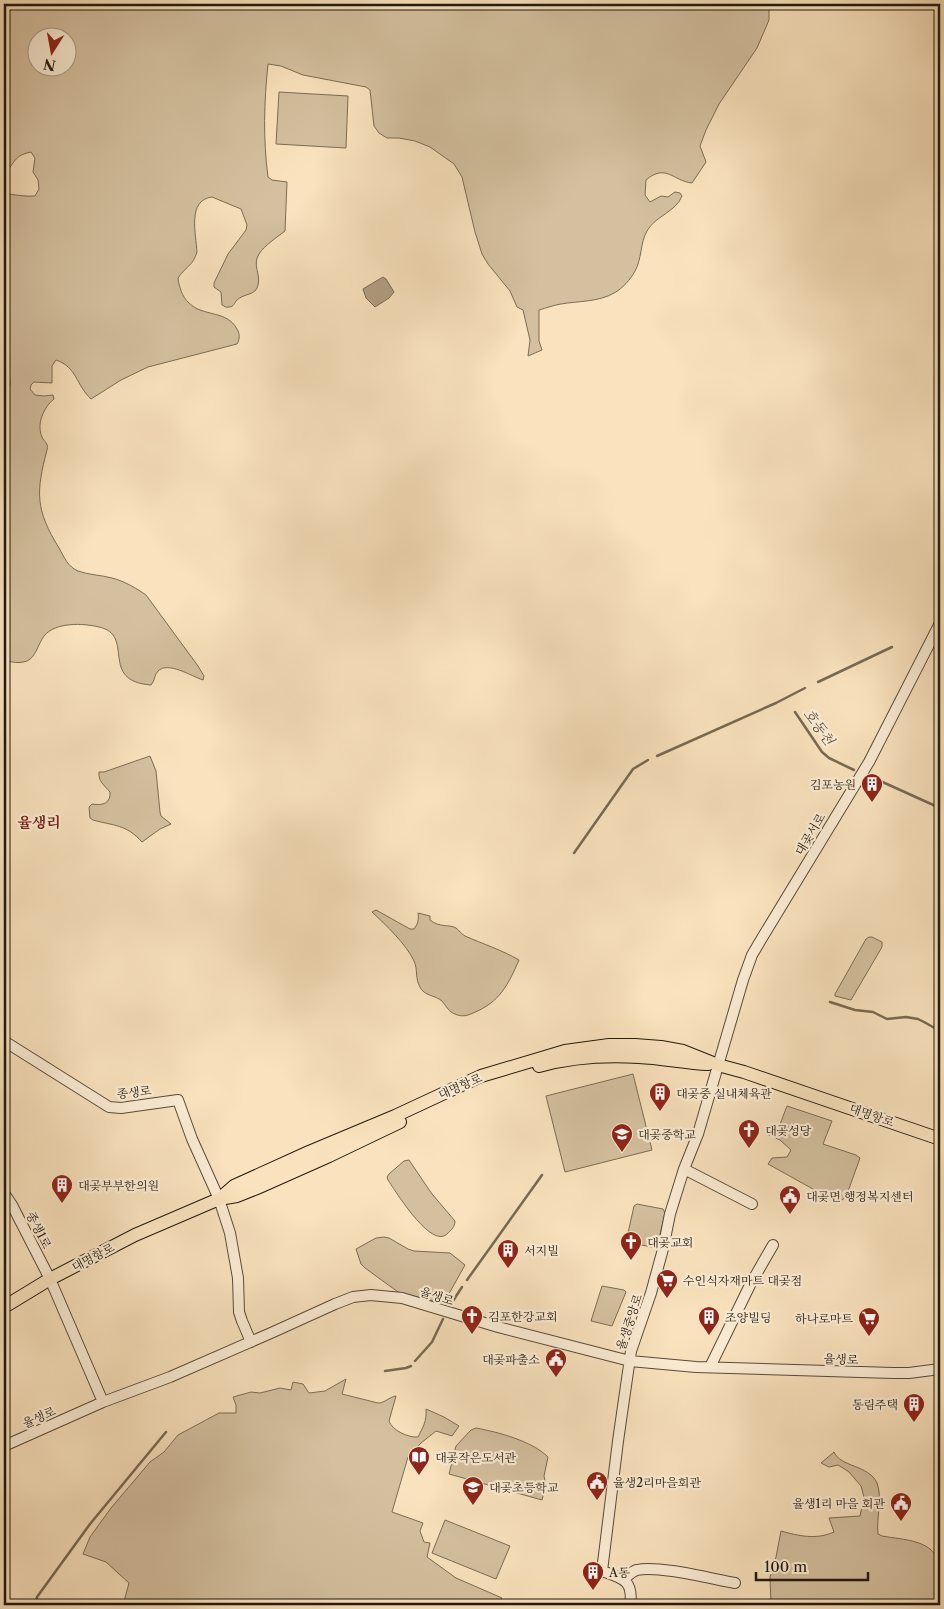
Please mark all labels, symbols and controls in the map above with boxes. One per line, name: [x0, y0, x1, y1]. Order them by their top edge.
north arrow: [28, 28, 78, 78]
text: N: [42, 55, 57, 75]
water label: 호동천: [800, 705, 839, 750]
building icon: 김포농원: [860, 772, 884, 803]
place label: 김포농원: [810, 777, 856, 792]
street label: 대곶서로: [792, 810, 829, 858]
district label: 율생리: [17, 813, 61, 832]
street label: 대명항로: [436, 1070, 485, 1102]
building icon: 대곶중 실내체육관: [648, 1081, 672, 1112]
street label: 종생로: [116, 1082, 153, 1102]
place label: 대곶중 실내체육관: [676, 1086, 772, 1101]
street label: 대명항로: [848, 1100, 897, 1130]
church icon: 대곶성당: [737, 1118, 761, 1149]
school or university icon: 대곶중학교: [610, 1122, 634, 1153]
place label: 대곶성당: [765, 1123, 812, 1138]
place label: 대곶중학교: [638, 1127, 696, 1142]
building icon: 대곶부부한의원: [50, 1173, 74, 1204]
place label: 대곶부부한의원: [78, 1178, 159, 1193]
public building icon: 대곶면 행정복지센터: [778, 1184, 802, 1215]
place label: 대곶면 행정복지센터: [806, 1189, 914, 1204]
street label: 종생1로: [23, 1209, 55, 1252]
church icon: 대곶교회: [619, 1230, 643, 1261]
place label: 대곶교회: [647, 1235, 693, 1250]
building icon: 서지빌: [496, 1238, 520, 1269]
street label: 대명항로: [69, 1239, 117, 1275]
place label: 서지빌: [524, 1243, 559, 1258]
supermarket icon: 수인식자재마트 대곶점: [655, 1268, 679, 1299]
place label: 수인식자재마트 대곶점: [683, 1273, 802, 1288]
street label: 율생로: [418, 1284, 456, 1308]
street label: 율생중앙로: [613, 1292, 645, 1352]
church icon: 김포한강교회: [460, 1304, 484, 1335]
building icon: 조양빌딩: [697, 1305, 721, 1336]
supermarket icon: 하나로마트: [857, 1306, 881, 1337]
place label: 김포한강교회: [488, 1309, 558, 1324]
place label: 조양빌딩: [725, 1310, 771, 1325]
place label: 하나로마트: [795, 1311, 853, 1326]
public building icon: 대곶파출소: [544, 1347, 568, 1378]
street label: 율생로: [823, 1351, 859, 1367]
place label: 대곶파출소: [482, 1352, 540, 1367]
building icon: 동림주택: [902, 1392, 926, 1423]
place label: 동림주택: [852, 1397, 898, 1412]
street label: 율생로: [20, 1403, 58, 1431]
library icon: 대곶작은도서관: [407, 1445, 431, 1476]
place label: 대곶작은도서관: [435, 1450, 517, 1465]
public building icon: 율생2리마을회관: [585, 1470, 609, 1501]
school or university icon: 대곶초등학교: [461, 1475, 485, 1506]
place label: 율생2리마을회관: [613, 1475, 701, 1490]
place label: 대곶초등학교: [489, 1480, 559, 1495]
public building icon: 율생1리 마을 회관: [889, 1491, 913, 1522]
place label: 율생1리 마을 회관: [792, 1496, 885, 1511]
scale bar: [756, 1549, 869, 1581]
text: 100 m: [764, 1557, 807, 1576]
building icon: A동: [581, 1560, 605, 1591]
place label: A동: [608, 1565, 630, 1580]

